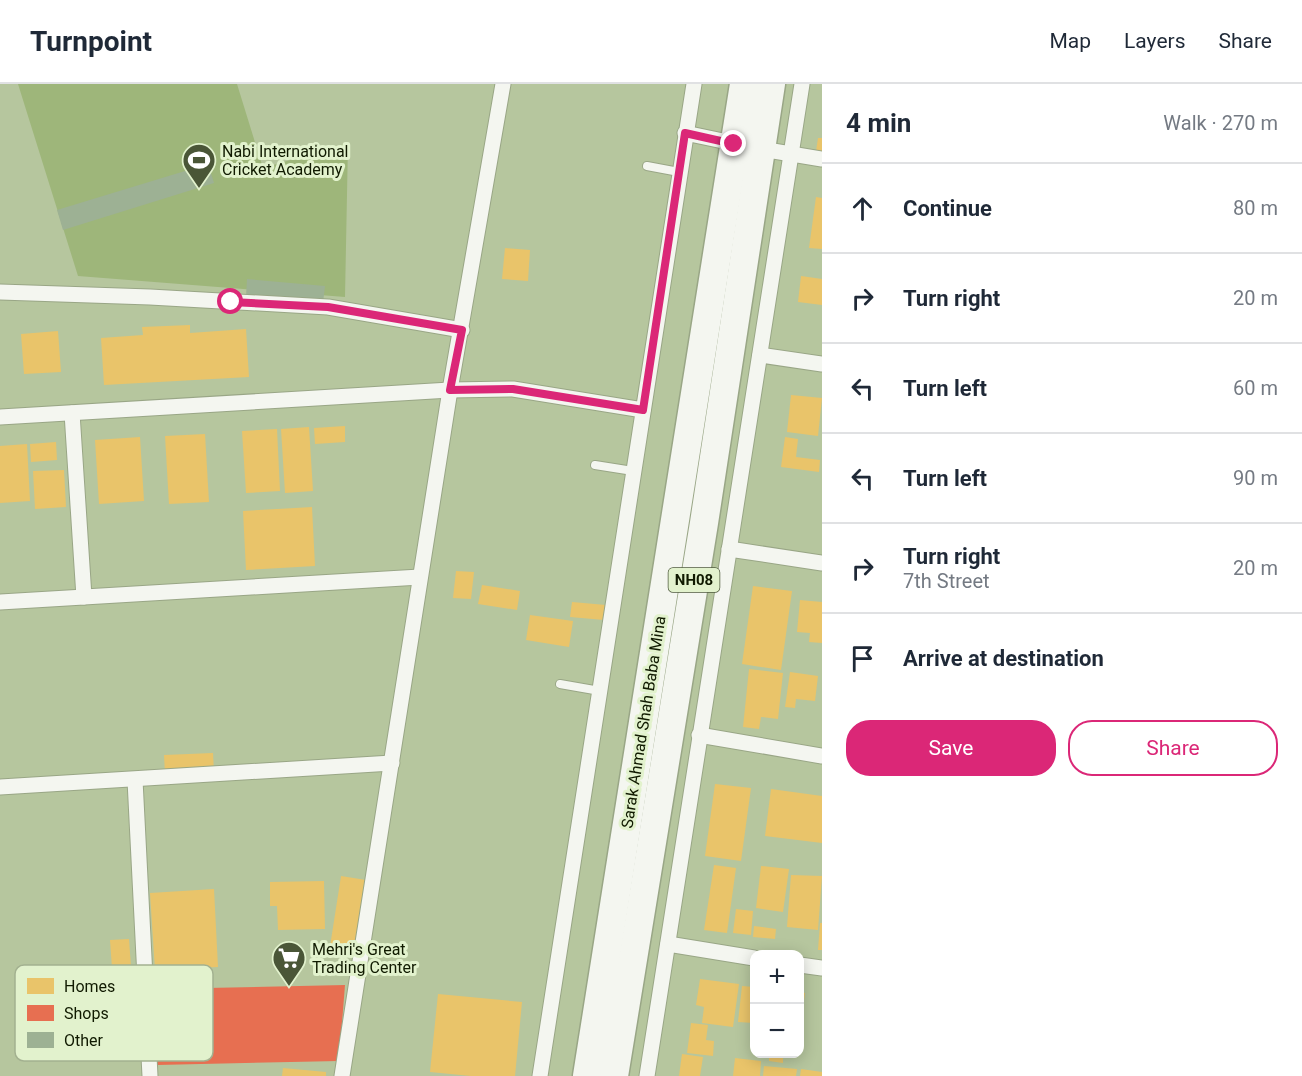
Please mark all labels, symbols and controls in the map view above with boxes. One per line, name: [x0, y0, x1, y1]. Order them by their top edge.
text: Turnpoint: [30, 25, 152, 58]
text: Map: [1049, 29, 1091, 53]
text: Layers: [1124, 29, 1185, 53]
text: Share: [1218, 29, 1272, 53]
text: 4 min: [846, 108, 911, 138]
text: Walk · 270 m: [1163, 111, 1278, 135]
route end: [720, 130, 746, 156]
sports icon: Nabi International Cricket Academy: [181, 142, 217, 189]
place label: Nabi International Cricket Academy: [222, 142, 349, 179]
icon: ahead: [846, 192, 879, 225]
text: Continue: [903, 196, 992, 221]
text: 80 m: [1233, 196, 1278, 220]
icon: right: [846, 282, 879, 315]
text: Turn right: [903, 286, 1000, 311]
text: 20 m: [1233, 286, 1278, 310]
route start: [217, 288, 243, 314]
icon: left: [846, 372, 879, 405]
text: Turn left: [903, 376, 987, 401]
text: 60 m: [1233, 376, 1278, 400]
icon: left: [846, 462, 879, 495]
text: Turn left: [903, 466, 987, 491]
text: 90 m: [1233, 466, 1278, 490]
text: Turn right: [903, 544, 1000, 569]
icon: right: [846, 552, 879, 585]
text: 20 m: [1233, 556, 1278, 580]
road number: NH08: [668, 568, 720, 592]
text: 7th Street: [903, 569, 990, 593]
street label: Sarak Ahmad Shah Baba Mina: [617, 615, 670, 830]
icon: arrive: [846, 642, 879, 675]
text: Arrive at destination: [903, 646, 1104, 671]
button: Save: [846, 720, 1056, 776]
button: Share: [1068, 720, 1278, 776]
supermarket icon: Mehri's Great Trading Center: [271, 940, 307, 987]
place label: Mehri's Great Trading Center: [312, 940, 417, 977]
map controls: [750, 950, 804, 1058]
button: +: [750, 950, 804, 1004]
legend: [15, 965, 213, 1061]
text: Homes: [64, 977, 115, 996]
text: Shops: [64, 1004, 109, 1023]
button: −: [750, 1004, 804, 1058]
text: Other: [64, 1031, 104, 1050]

